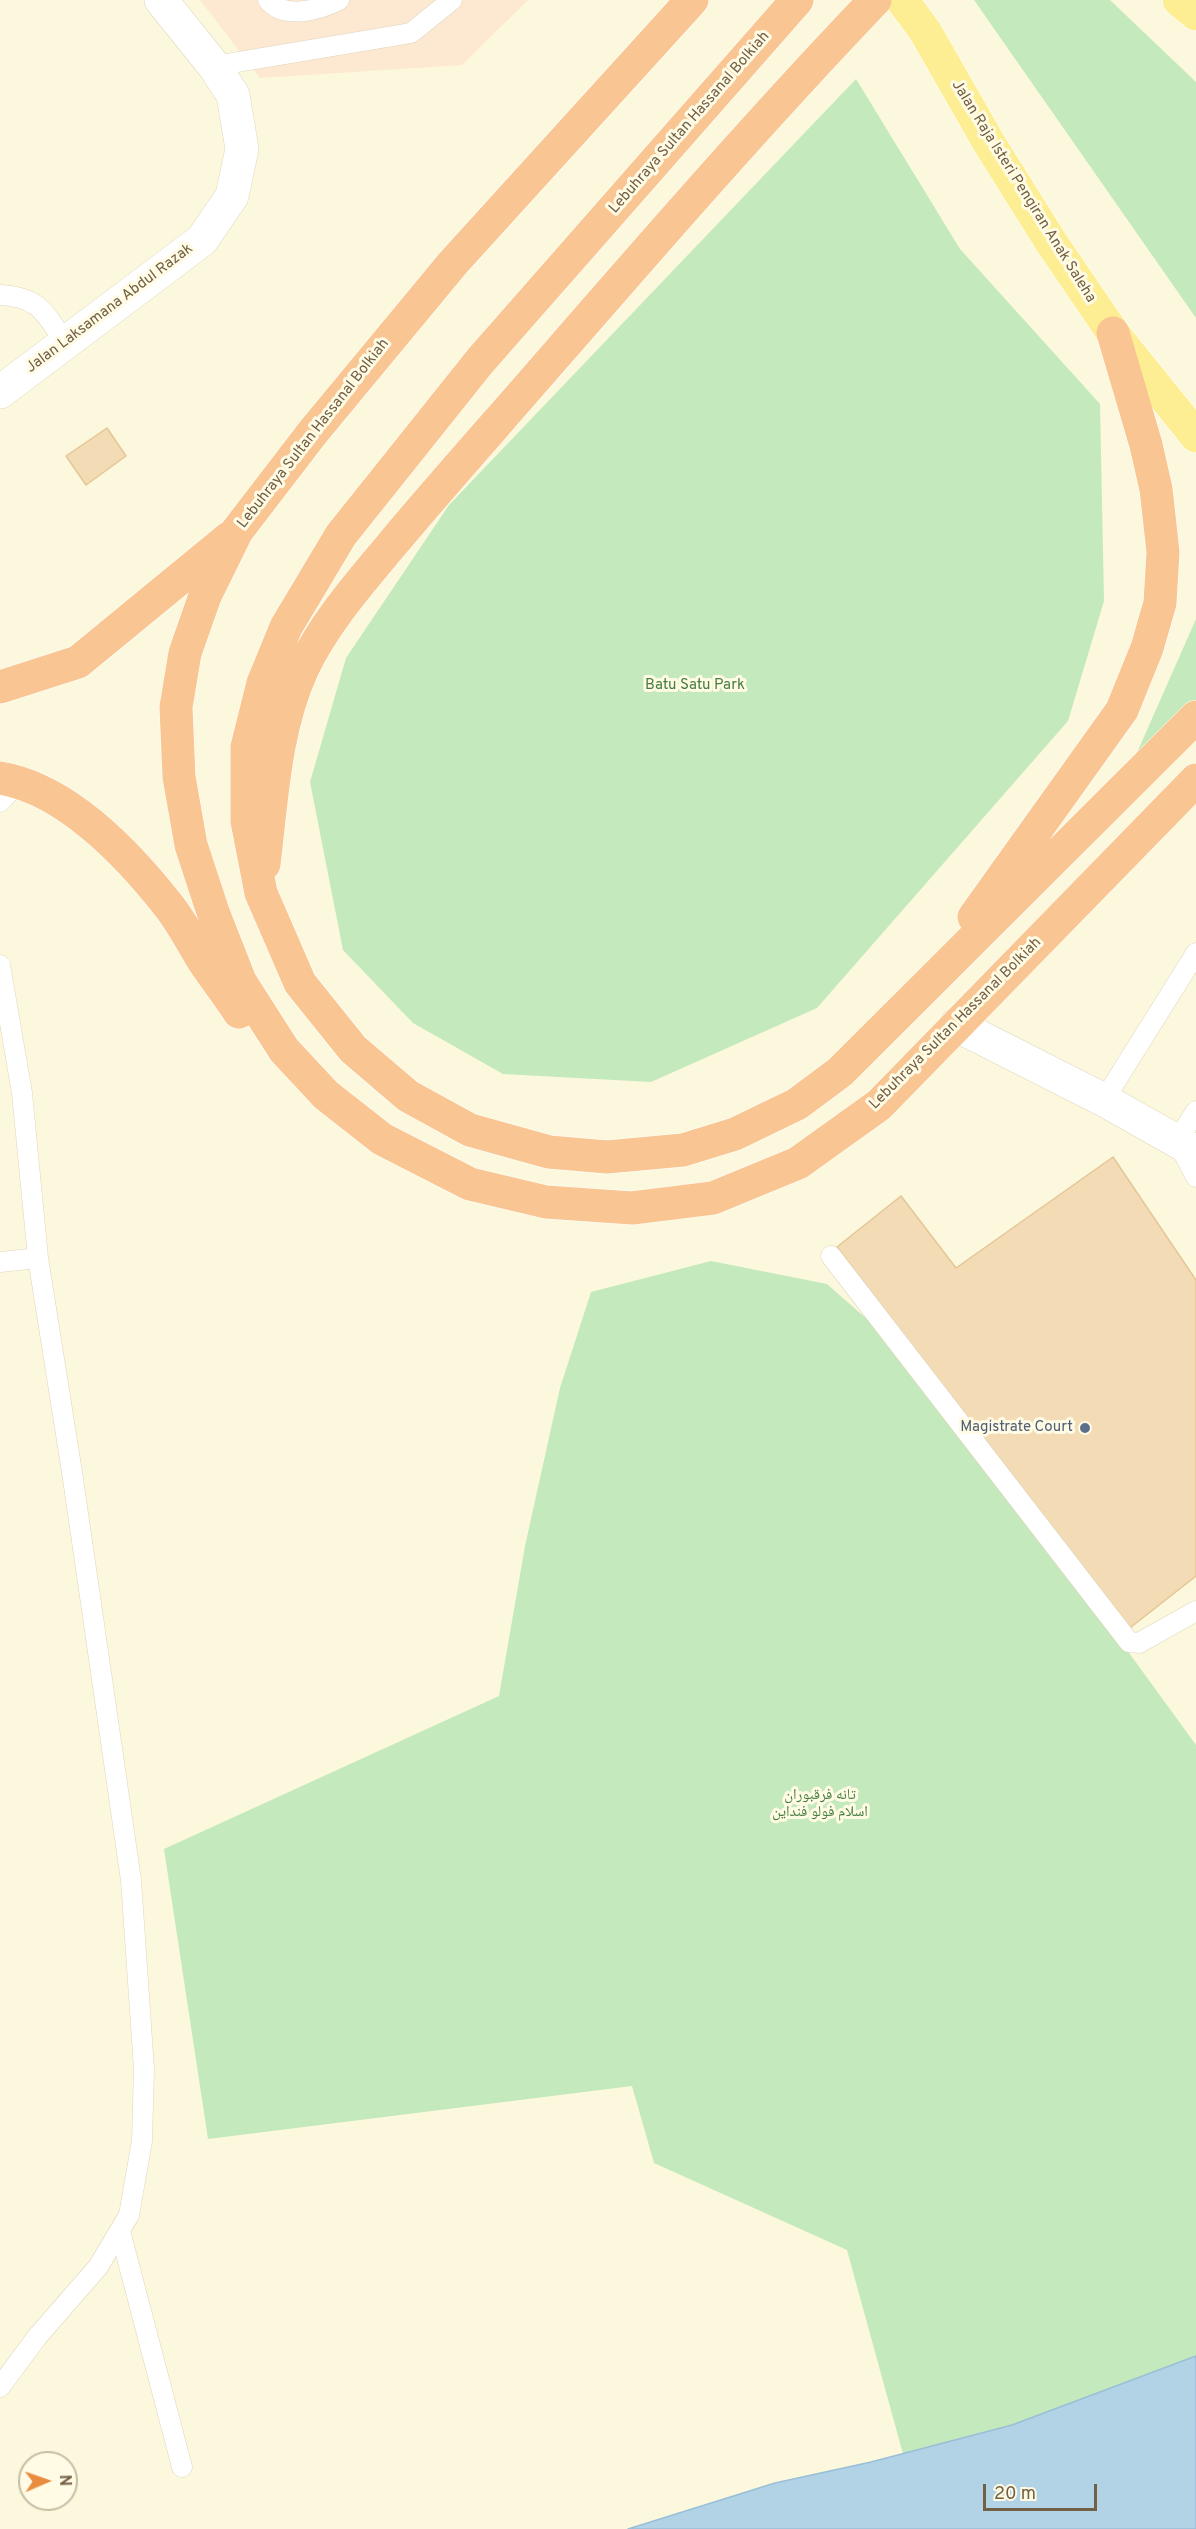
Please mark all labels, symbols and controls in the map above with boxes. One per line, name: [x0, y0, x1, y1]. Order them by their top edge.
street label: Lebuhraya Sultan Hassanal Bolkiah: [606, 28, 774, 218]
street label: Jalan Raja Isteri Pengiran Anak Saleha: [947, 78, 1099, 306]
street label: Jalan Laksamana Abdul Razak: [23, 240, 197, 378]
street label: Lebuhraya Sultan Hassanal Bolkiah: [234, 336, 394, 532]
park label: Batu Satu Park: [645, 677, 745, 695]
street label: Lebuhraya Sultan Hassanal Bolkiah: [866, 934, 1046, 1114]
place label: Magistrate Court: [960, 1419, 1073, 1437]
marker: Magistrate Court: [1078, 1421, 1092, 1435]
park label: تانه فرقبوران اسلام فولو فنداين: [772, 1787, 868, 1822]
north arrow: [18, 2451, 78, 2511]
scale bar: [986, 2472, 1100, 2510]
text: N: [54, 2474, 74, 2487]
text: 20 m: [994, 2483, 1036, 2506]

